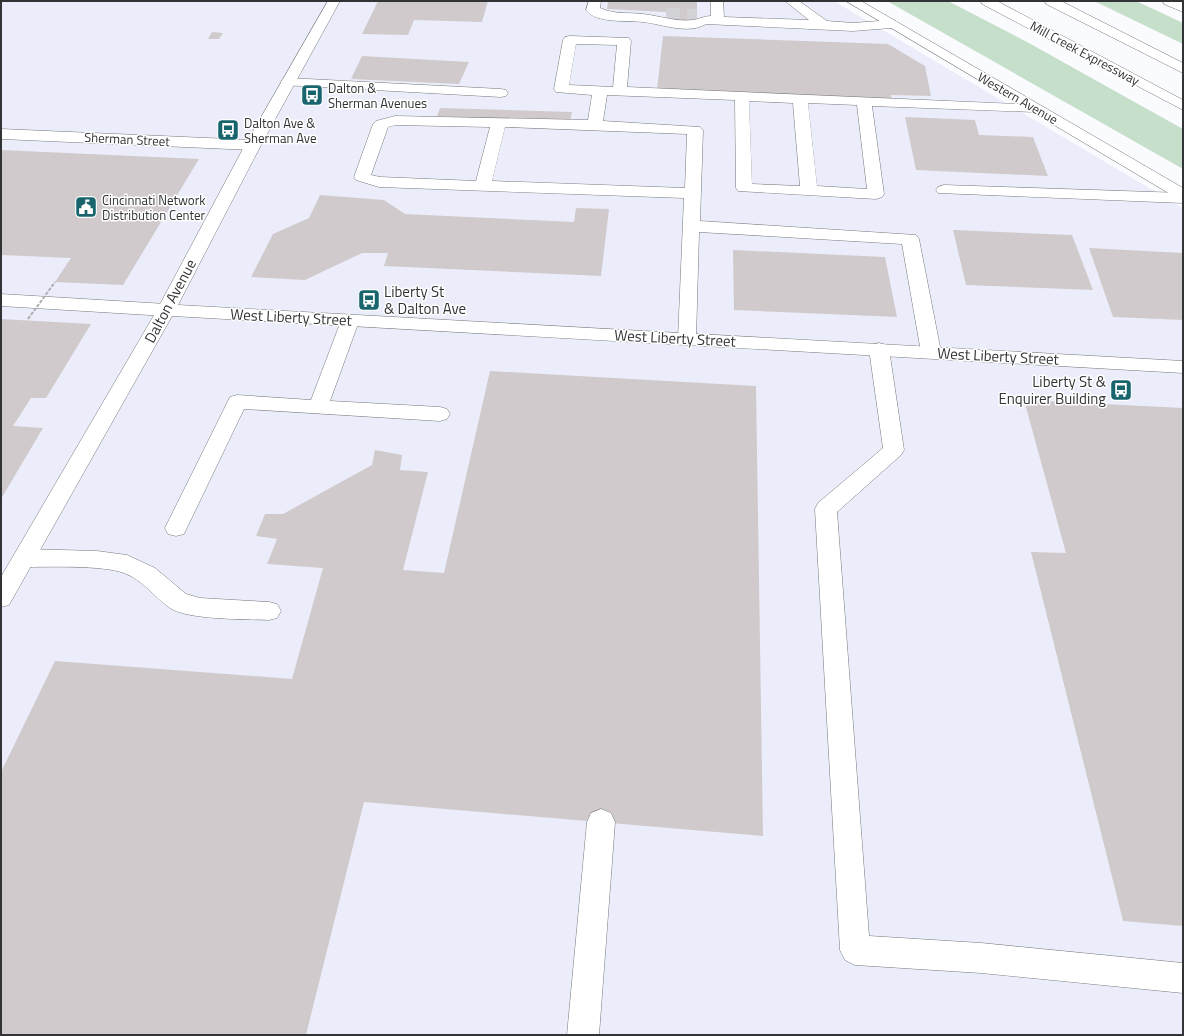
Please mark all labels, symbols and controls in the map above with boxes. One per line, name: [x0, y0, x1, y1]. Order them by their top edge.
street label: Mill Creek Expressway: [1027, 16, 1143, 90]
street label: Western Avenue: [974, 67, 1062, 129]
place label: Dalton & Sherman Avenues: [328, 78, 427, 113]
bus stop icon: Dalton & Sherman Avenues: [299, 82, 325, 108]
place label: Dalton Ave & Sherman Ave: [244, 113, 317, 148]
bus stop icon: Dalton Ave & Sherman Ave: [215, 117, 241, 143]
street label: Sherman Street: [84, 127, 171, 151]
place label: Cincinnati Network Distribution Center: [102, 190, 206, 225]
public building icon: Cincinnati Network Distribution Center: [73, 194, 99, 220]
street label: Dalton Avenue: [138, 255, 202, 347]
place label: Liberty St & Dalton Ave: [384, 280, 466, 320]
bus stop icon: Liberty St & Dalton Ave: [356, 287, 382, 313]
street label: West Liberty Street: [230, 302, 353, 332]
street label: West Liberty Street: [614, 323, 737, 353]
street label: West Liberty Street: [937, 341, 1060, 371]
place label: Liberty St & Enquirer Building: [998, 370, 1107, 410]
bus stop icon: Liberty St & Enquirer Building: [1108, 377, 1134, 403]

